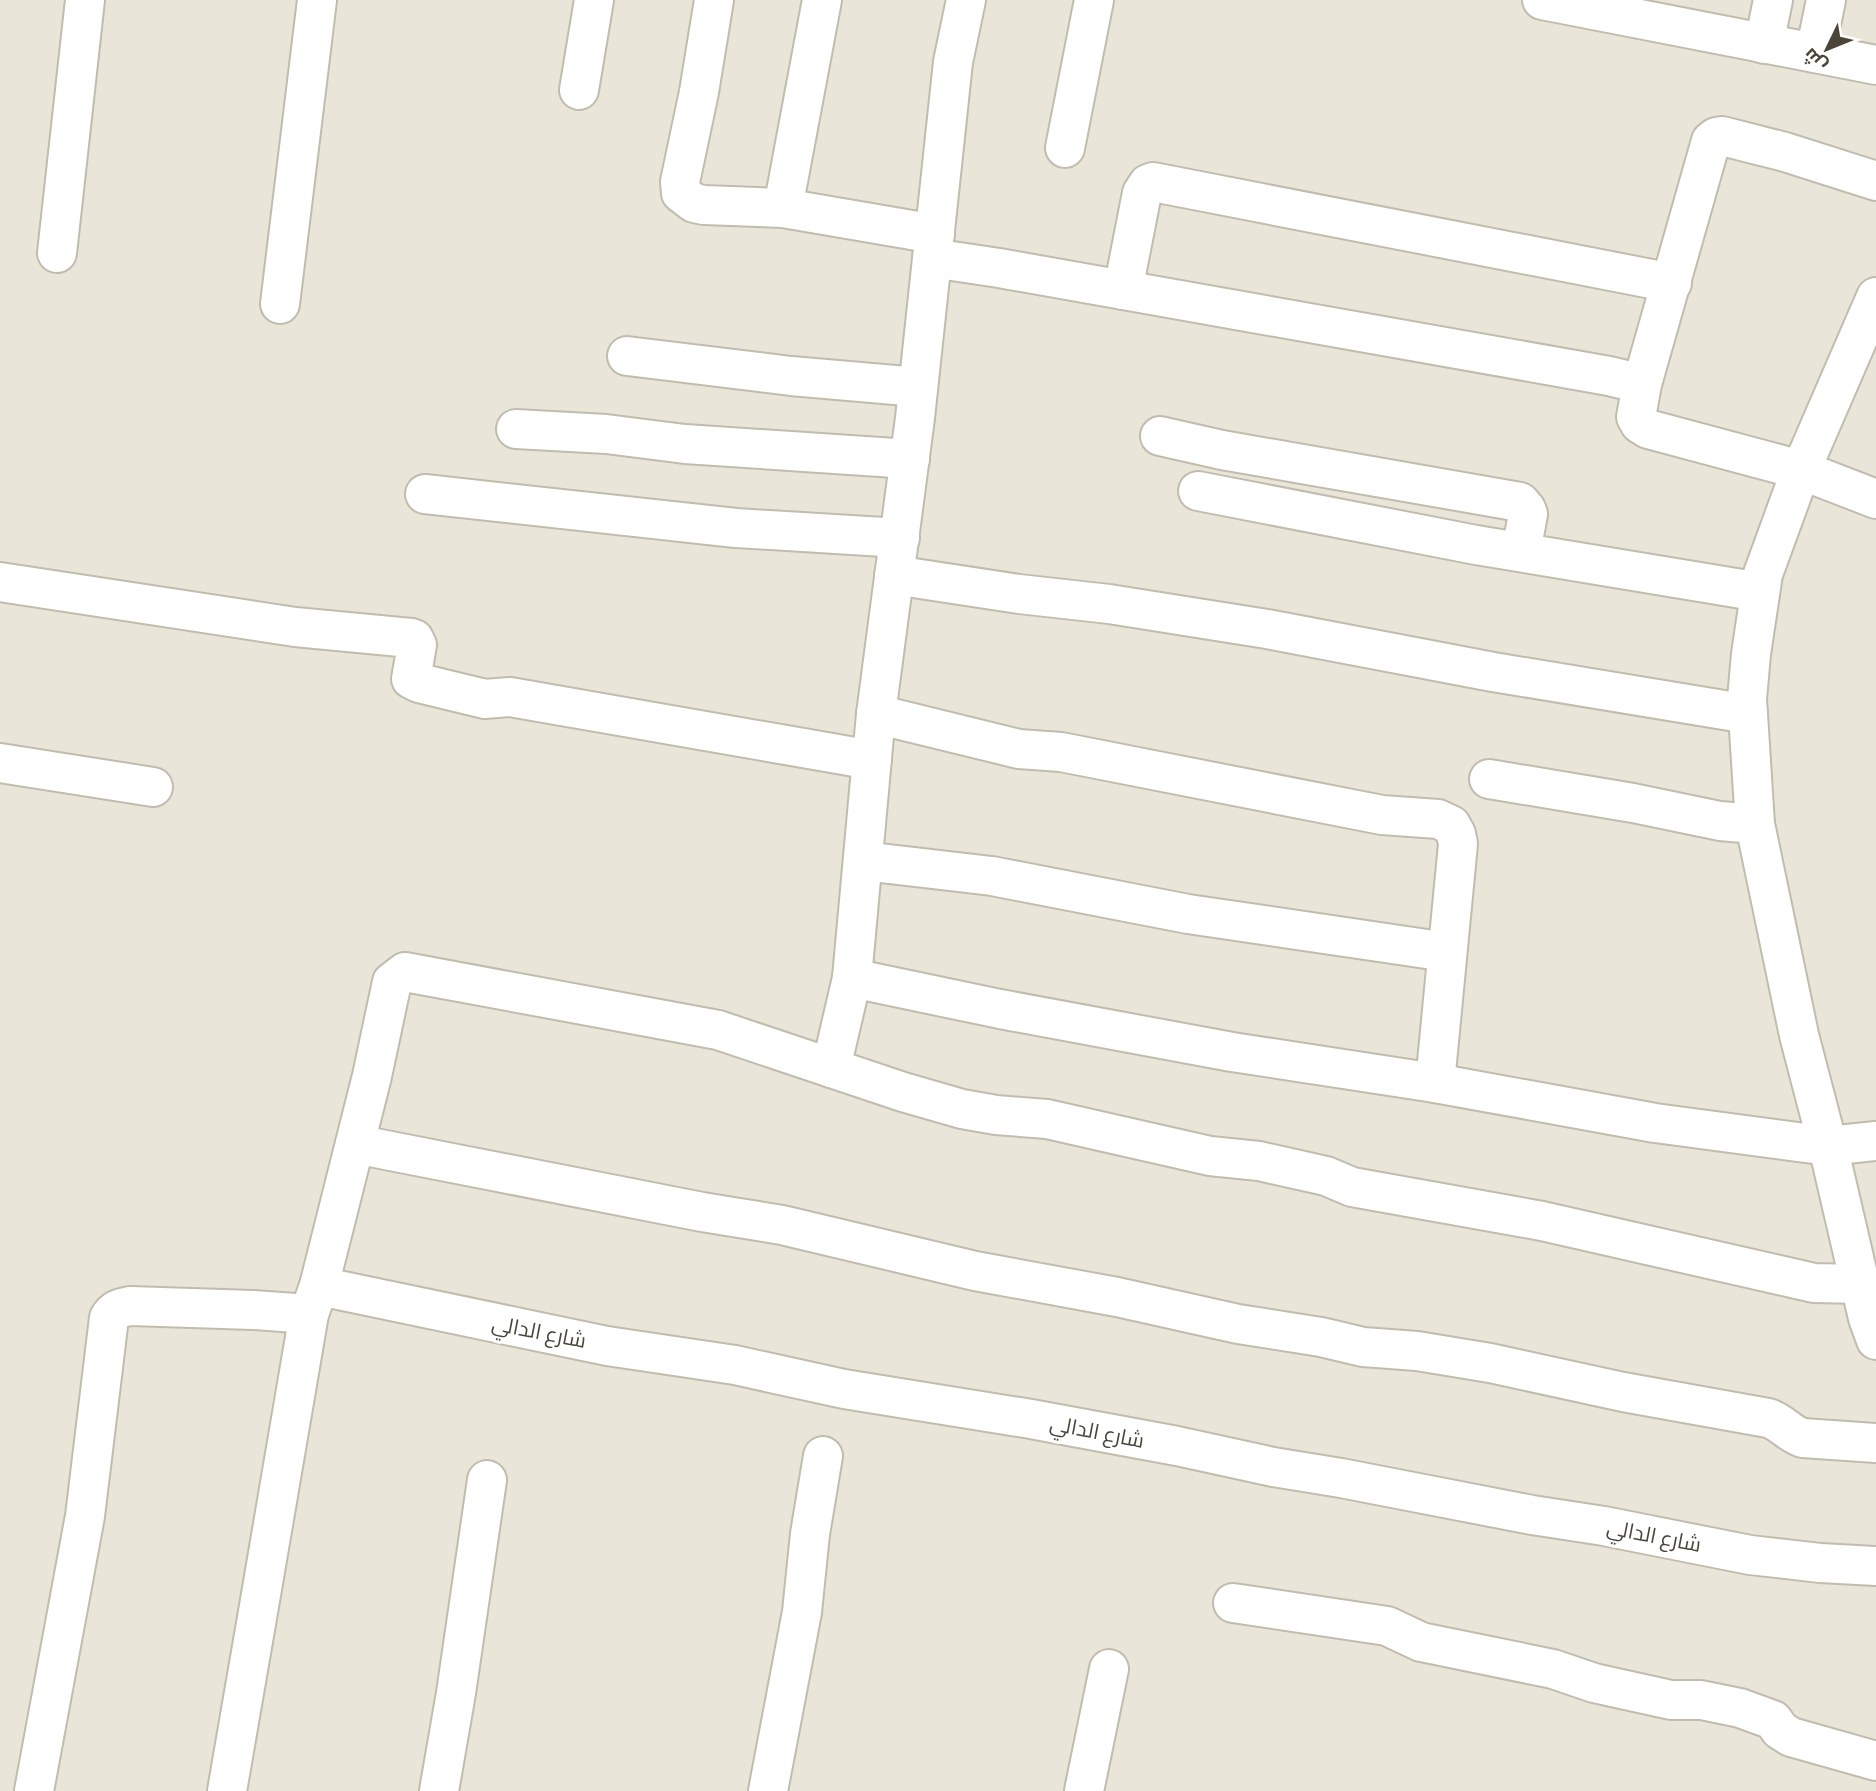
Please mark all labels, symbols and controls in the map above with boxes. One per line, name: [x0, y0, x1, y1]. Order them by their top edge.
north arrow: [1792, 14, 1862, 84]
text: ش: [1798, 43, 1832, 77]
street label: شارع الدالي: [489, 1310, 588, 1357]
street label: شارع الدالي: [1047, 1410, 1146, 1457]
street label: شارع الدالي: [1604, 1514, 1703, 1561]

